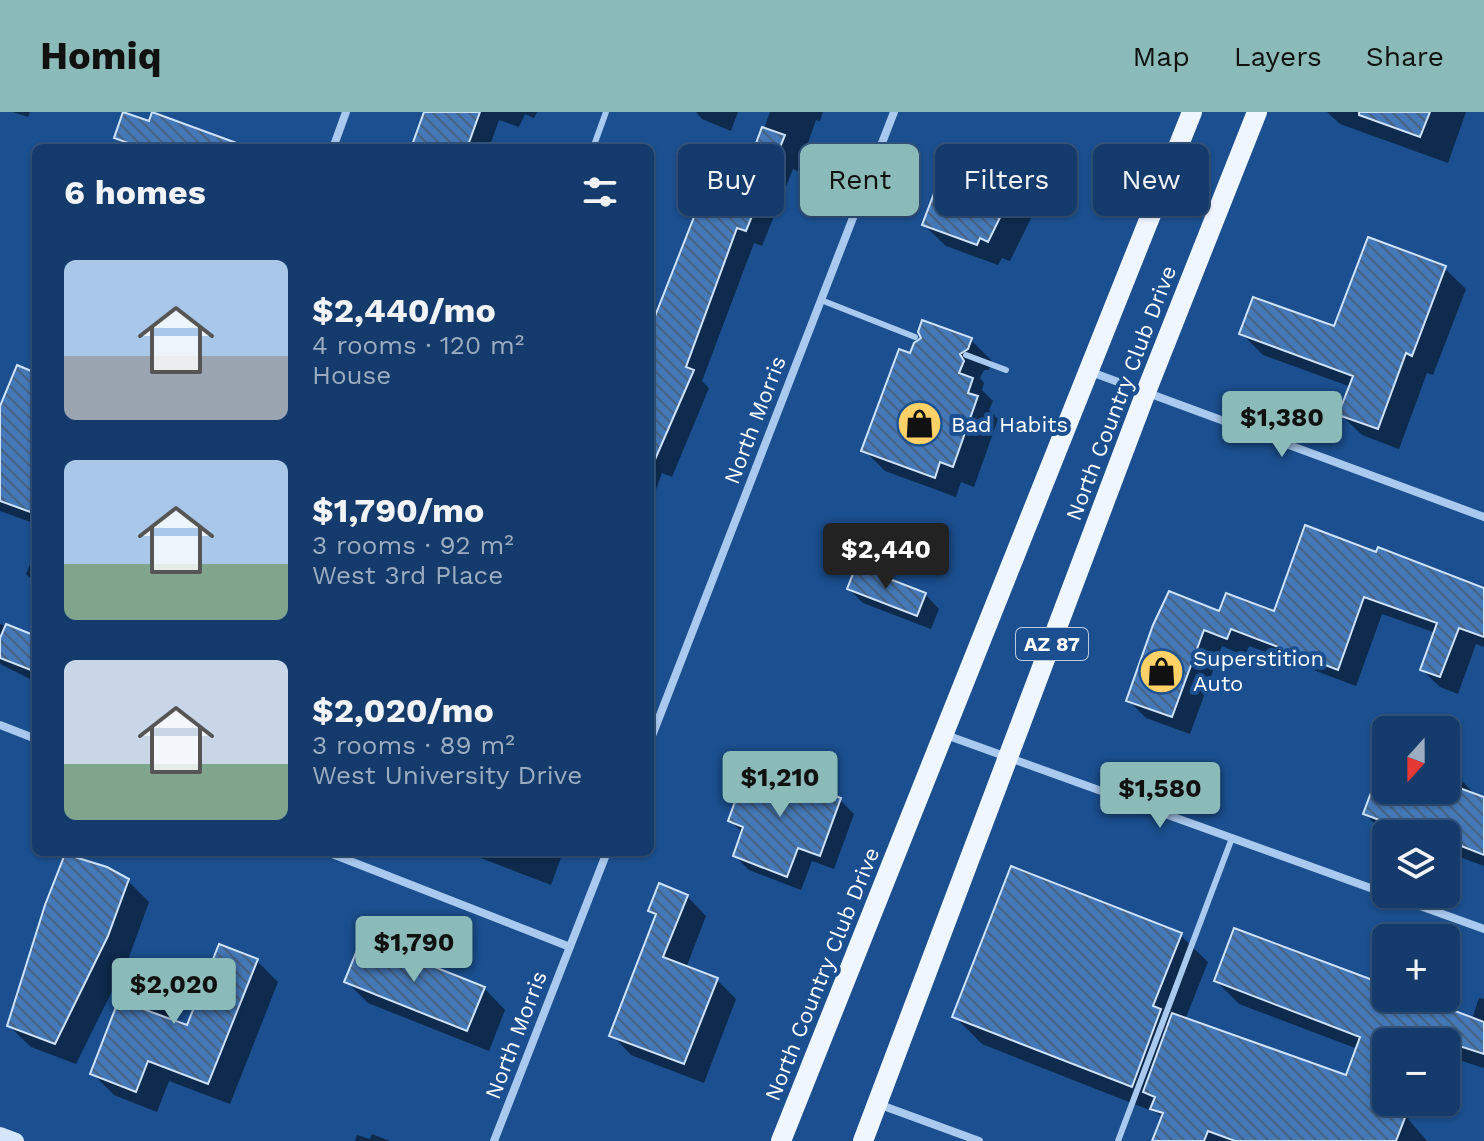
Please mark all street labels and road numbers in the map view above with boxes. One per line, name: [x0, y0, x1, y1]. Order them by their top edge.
street label: North Country Club Drive: [1061, 262, 1181, 524]
street label: North Morris: [719, 352, 791, 488]
road number: AZ 87: [1016, 628, 1088, 660]
street label: North Country Club Drive: [760, 844, 884, 1104]
street label: North Morris: [480, 967, 552, 1103]

